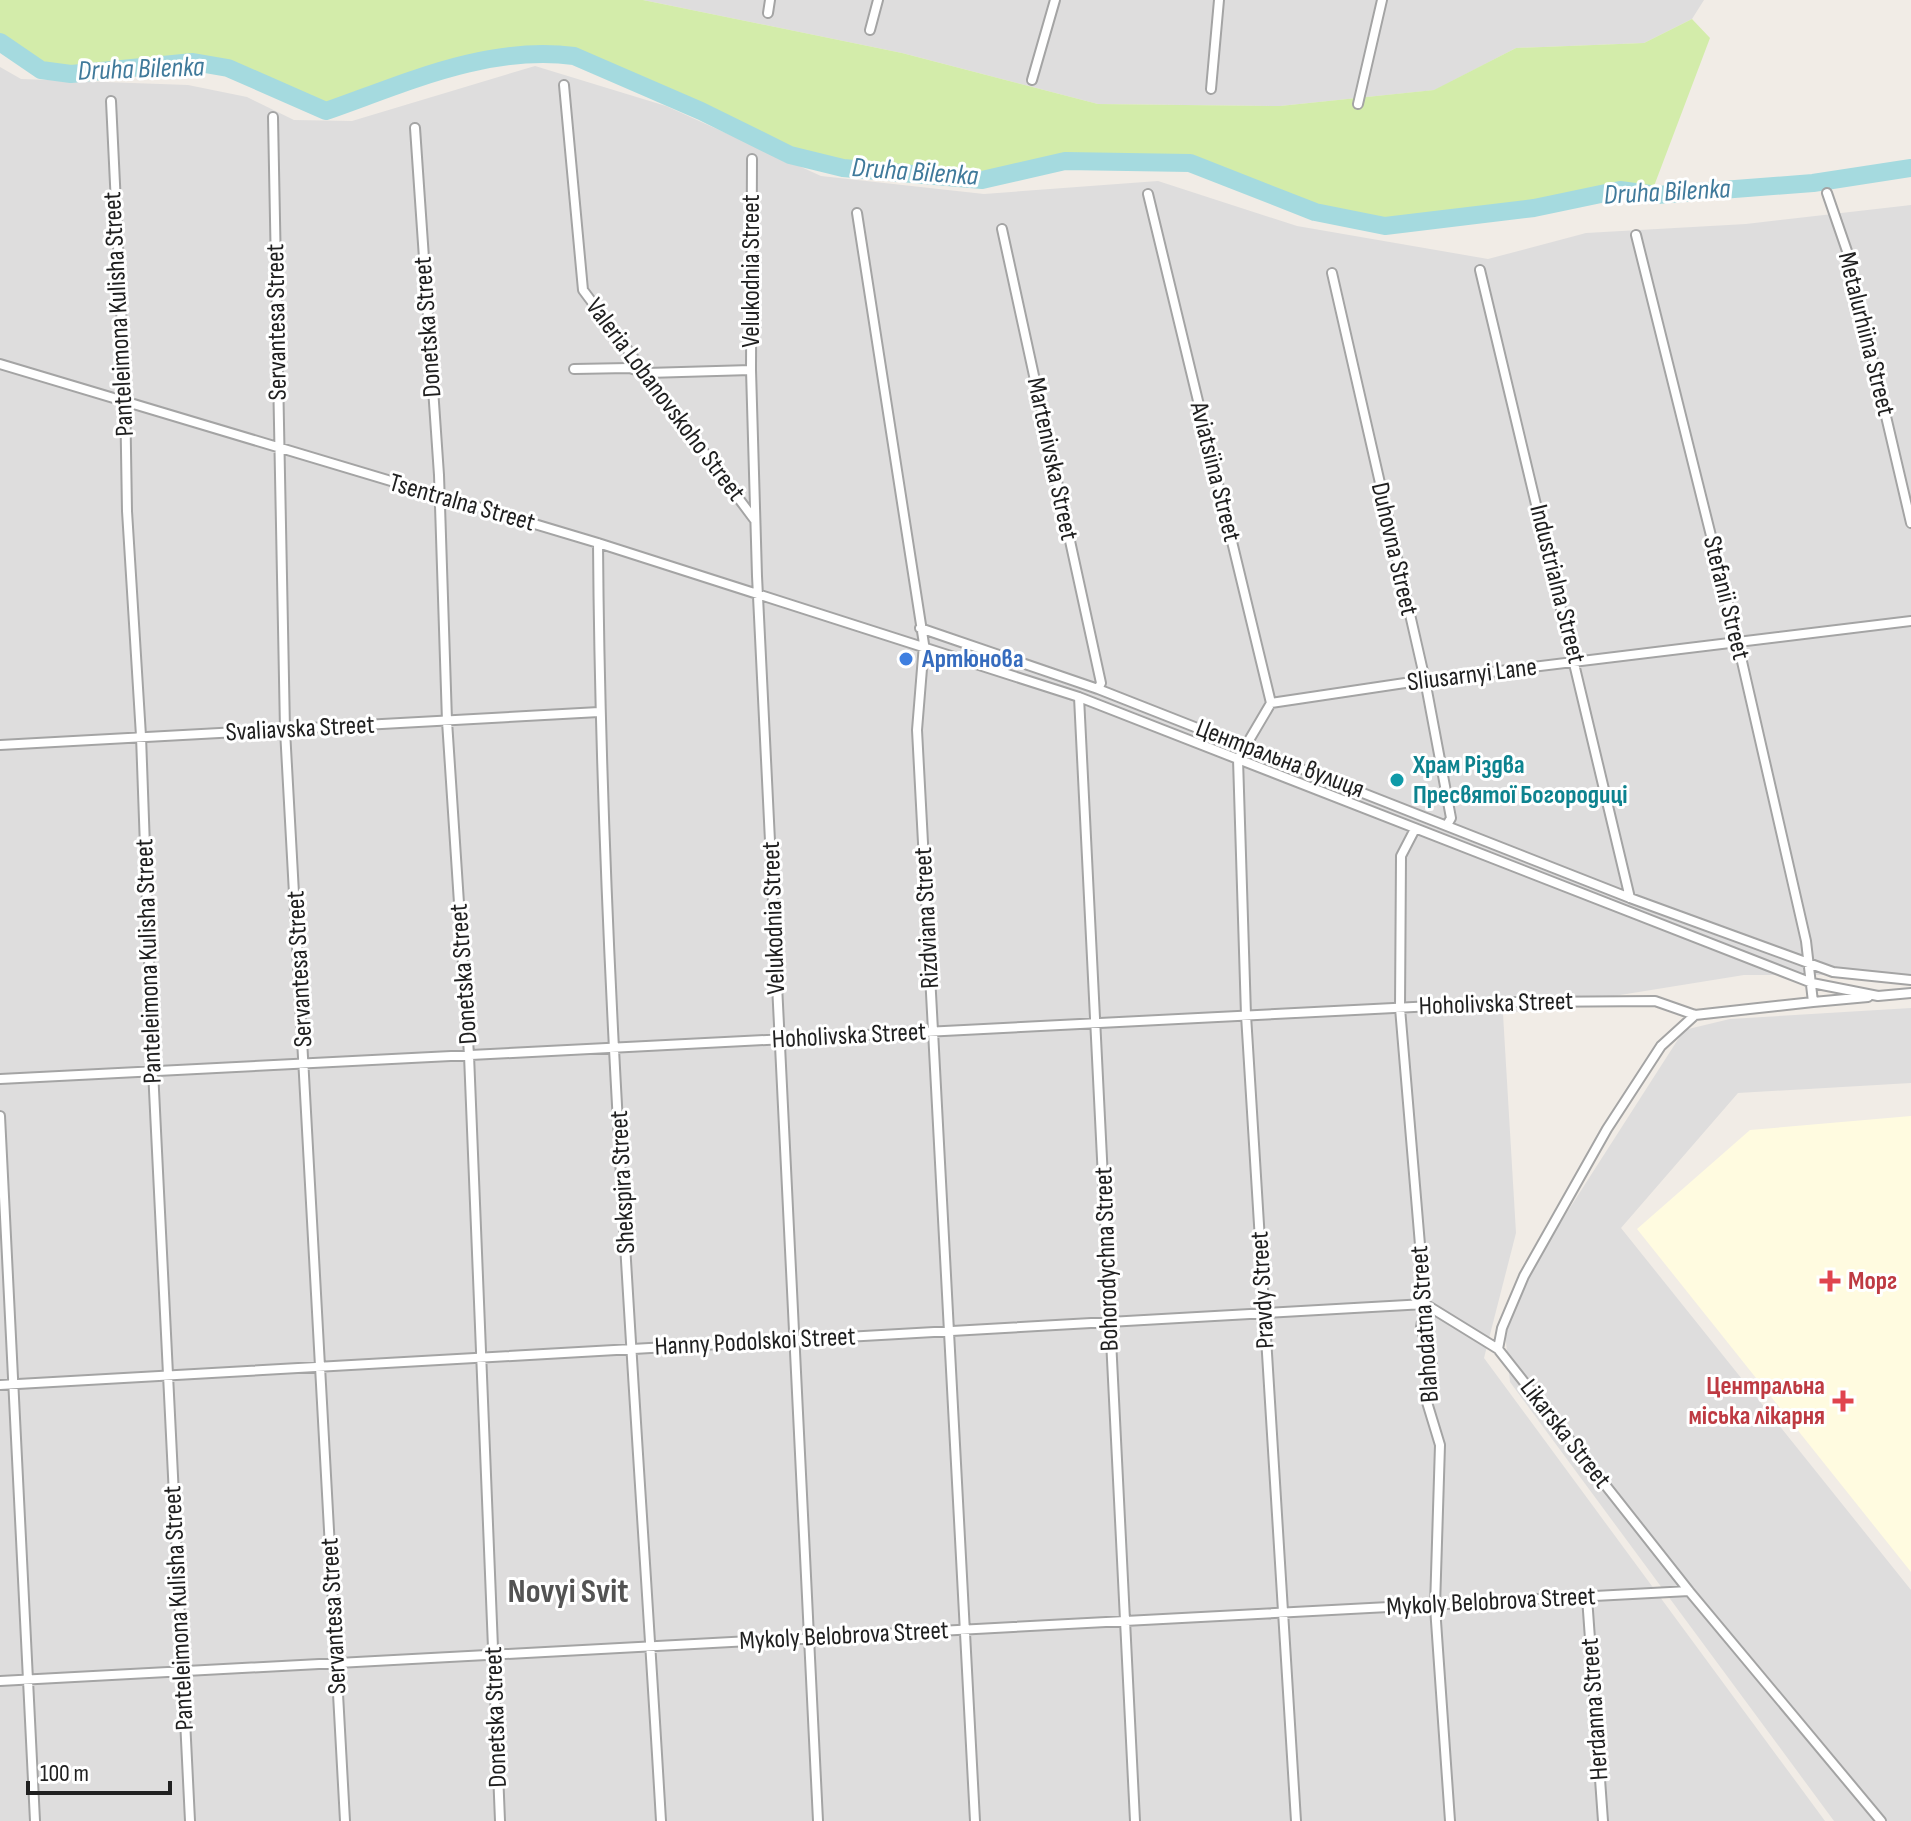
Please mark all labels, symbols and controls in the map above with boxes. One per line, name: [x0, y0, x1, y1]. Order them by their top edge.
water label: Druha Bilenka: [77, 50, 206, 88]
water label: Druha Bilenka: [851, 151, 980, 193]
water label: Druha Bilenka: [1603, 172, 1732, 212]
street label: Panteleimona Kulisha Street: [97, 191, 141, 437]
street label: Velukodnia Street: [736, 194, 767, 348]
street label: Servantesa Street: [260, 243, 294, 401]
street label: Metalurhiina Street: [1831, 249, 1901, 419]
street label: Donetska Street: [408, 255, 448, 398]
street label: Valeria Lobanovskoho Street: [579, 292, 751, 508]
street label: Martenivska Street: [1020, 375, 1084, 543]
street label: Aviatsiina Street: [1182, 398, 1247, 545]
street label: Tsentralna Street: [386, 467, 538, 539]
street label: Duhovna Street: [1364, 479, 1424, 619]
street label: Industrialna Street: [1522, 501, 1592, 667]
street label: Stefanii Street: [1696, 533, 1756, 663]
place label: Артюнова: [921, 644, 1024, 675]
marker: Артюнова: [897, 650, 915, 668]
street label: Sliusarnyi Lane: [1406, 652, 1538, 698]
street label: Svaliavska Street: [225, 710, 375, 748]
street label: Центральна вулиця: [1191, 713, 1369, 805]
place label: Храм Різдва Пресвятої Богородиці: [1412, 750, 1628, 811]
marker: Храм Різдва Пресвятої Богородиці: [1388, 771, 1406, 789]
street label: Panteleimona Kulisha Street: [129, 838, 169, 1084]
street label: Velukodnia Street: [756, 841, 792, 995]
street label: Rizdviana Street: [908, 846, 946, 990]
street label: Servantesa Street: [280, 890, 320, 1048]
street label: Donetska Street: [444, 902, 484, 1045]
street label: Hoholivska Street: [1418, 986, 1574, 1022]
street label: Hoholivska Street: [771, 1016, 927, 1056]
street label: Shekspira Street: [604, 1110, 642, 1254]
street label: Bohorodychna Street: [1088, 1166, 1126, 1352]
street label: Pravdy Street: [1244, 1230, 1282, 1350]
street label: Blahodatna Street: [1404, 1244, 1446, 1404]
place label: Морг: [1848, 1266, 1897, 1297]
marker: Морг: [1819, 1270, 1841, 1292]
street label: Hanny Podolskoi Street: [654, 1321, 856, 1363]
place label: Центральна міська лікарня: [1688, 1371, 1825, 1432]
street label: Likarska Street: [1513, 1373, 1617, 1495]
marker: Центральна міська лікарня: [1832, 1390, 1854, 1412]
street label: Panteleimona Kulisha Street: [157, 1485, 201, 1731]
street label: Servantesa Street: [314, 1537, 354, 1695]
district label: Novyi Svit: [508, 1571, 628, 1612]
street label: Mykoly Belobrova Street: [1386, 1581, 1596, 1623]
street label: Mykoly Belobrova Street: [739, 1615, 949, 1657]
street label: Herdanna Street: [1575, 1637, 1615, 1781]
street label: Donetska Street: [478, 1646, 514, 1788]
scale bar: [28, 1745, 170, 1795]
text: 100 m: [40, 1759, 89, 1788]

